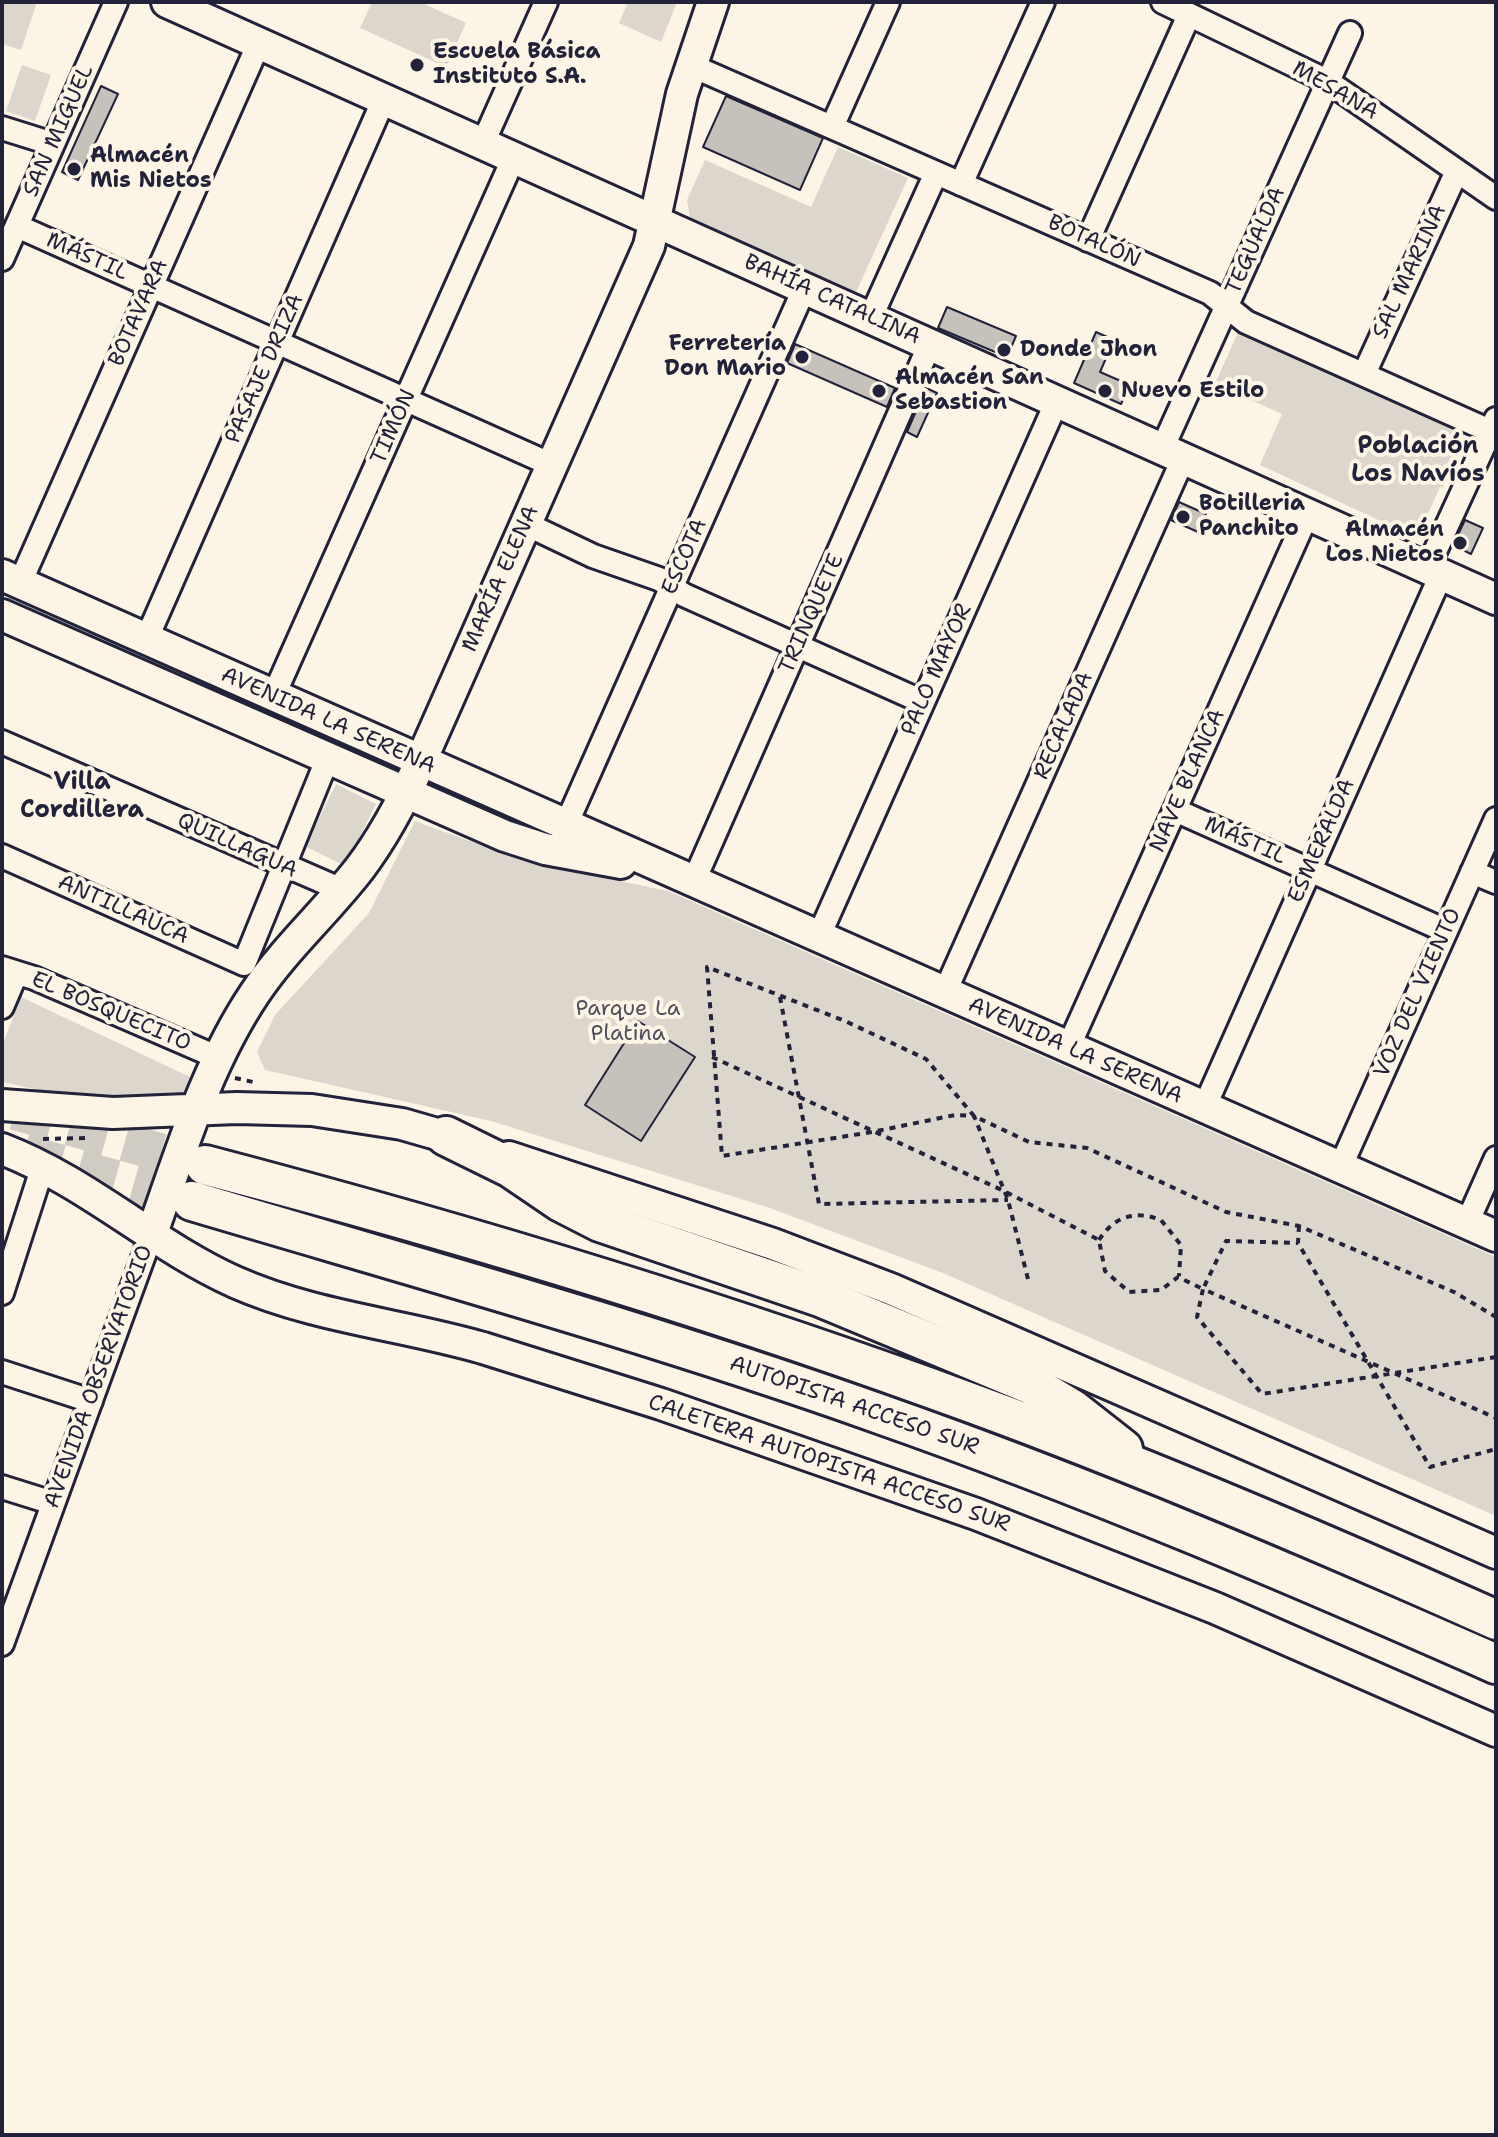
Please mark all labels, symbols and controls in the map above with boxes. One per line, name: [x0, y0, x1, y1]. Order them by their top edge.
place label: Escuela Básica Instituto S.A.: [433, 39, 601, 90]
marker: Escuela Básica Instituto S.A.: [408, 56, 426, 74]
street label: MESANA: [1287, 56, 1383, 126]
street label: SAN MIGUEL: [18, 61, 100, 201]
place label: Almacén Mis Nietos: [90, 143, 212, 194]
marker: Almacén Mis Nietos: [65, 160, 83, 178]
street label: TEGUALDA: [1221, 183, 1291, 299]
street label: SAL MARINA: [1367, 201, 1453, 343]
street label: BOTALÓN: [1043, 210, 1145, 274]
street label: MÁSTIL: [42, 227, 132, 287]
street label: BAHÍA CATALINA: [740, 249, 924, 351]
street label: BOTAVARA: [104, 255, 174, 371]
street label: PASAJE DRIZA: [220, 290, 310, 448]
place label: Ferretería Don Mario: [664, 331, 786, 382]
place label: Donde Jhon: [1020, 337, 1157, 363]
marker: Donde Jhon: [995, 341, 1013, 359]
marker: Ferretería Don Mario: [793, 348, 811, 366]
place label: Almacén San Sebastion: [895, 365, 1044, 416]
place label: Nuevo Estilo: [1121, 378, 1264, 404]
marker: Almacén San Sebastion: [870, 382, 888, 400]
marker: Nuevo Estilo: [1096, 382, 1114, 400]
street label: TIMÓN: [366, 386, 422, 468]
district label: Población Los Navíos: [1351, 433, 1485, 489]
place label: Botilleria Panchito: [1199, 491, 1305, 542]
street label: MARÍA ELENA: [457, 502, 545, 656]
marker: Botilleria Panchito: [1174, 508, 1192, 526]
street label: ESCOTA: [657, 515, 713, 599]
place label: Almacén Los Nietos: [1326, 517, 1444, 568]
marker: Almacén Los Nietos: [1451, 534, 1469, 552]
street label: TRINQUETE: [774, 550, 850, 678]
street label: PALO MAYOR: [896, 600, 978, 740]
street label: AVENIDA LA SERENA: [217, 662, 439, 780]
street label: RECALADA: [1029, 668, 1099, 784]
street label: NAVE BLANCA: [1145, 705, 1231, 857]
district label: Villa Cordillera: [20, 769, 144, 825]
street label: ESMERALDA: [1283, 775, 1361, 907]
street label: QUILLAGUA: [173, 808, 301, 884]
street label: MÁSTIL: [1200, 811, 1290, 871]
street label: ANTILLAUCA: [54, 869, 192, 951]
street label: VOZ DEL VIENTO: [1369, 904, 1467, 1082]
street label: EL BOSQUECITO: [27, 966, 195, 1058]
street label: AVENIDA LA SERENA: [964, 992, 1186, 1110]
park label: Parque La Platina: [576, 996, 680, 1048]
street label: AVENIDA OBSERVATORIO: [39, 1242, 159, 1512]
street label: AUTOPISTA ACCESO SUR: [726, 1351, 982, 1461]
street label: CALETERA AUTOPISTA ACCESO SUR: [645, 1390, 1013, 1538]

